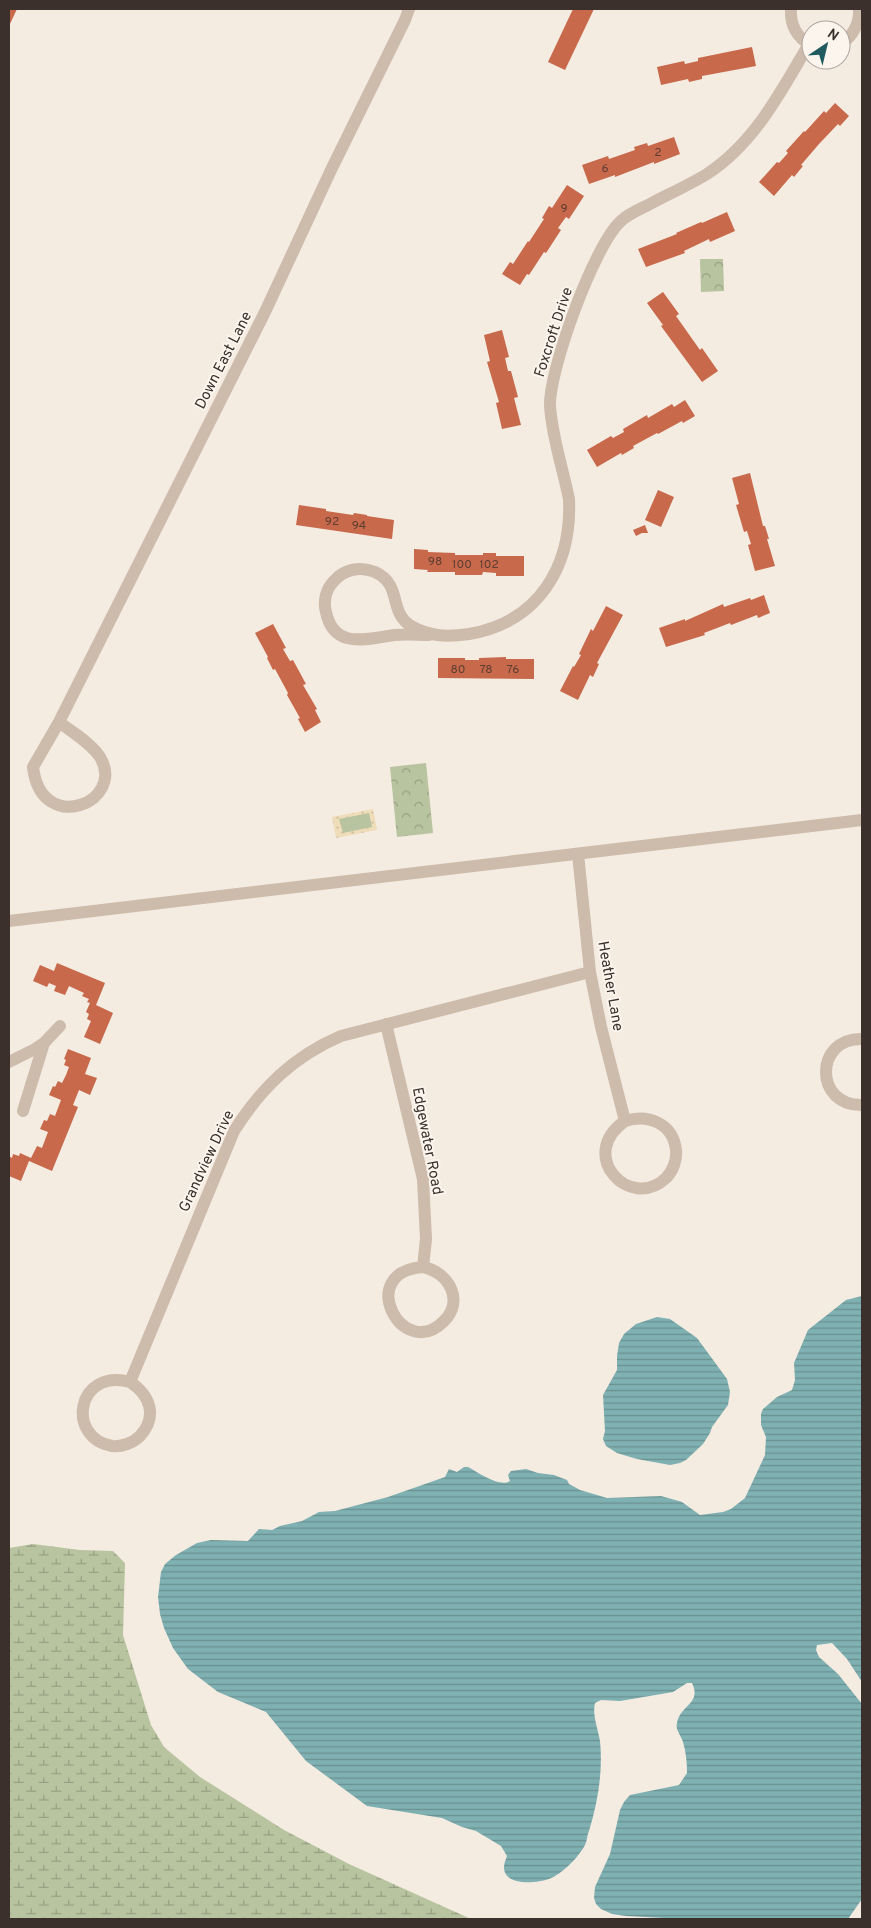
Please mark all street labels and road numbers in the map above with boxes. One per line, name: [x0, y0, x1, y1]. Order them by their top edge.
street label: Foxcroft Drive: [531, 285, 578, 380]
street label: Down East Lane: [192, 309, 257, 413]
street label: Heather Lane: [592, 940, 627, 1033]
street label: Edgewater Road: [407, 1086, 446, 1197]
street label: Grandview Drive: [175, 1108, 239, 1216]

